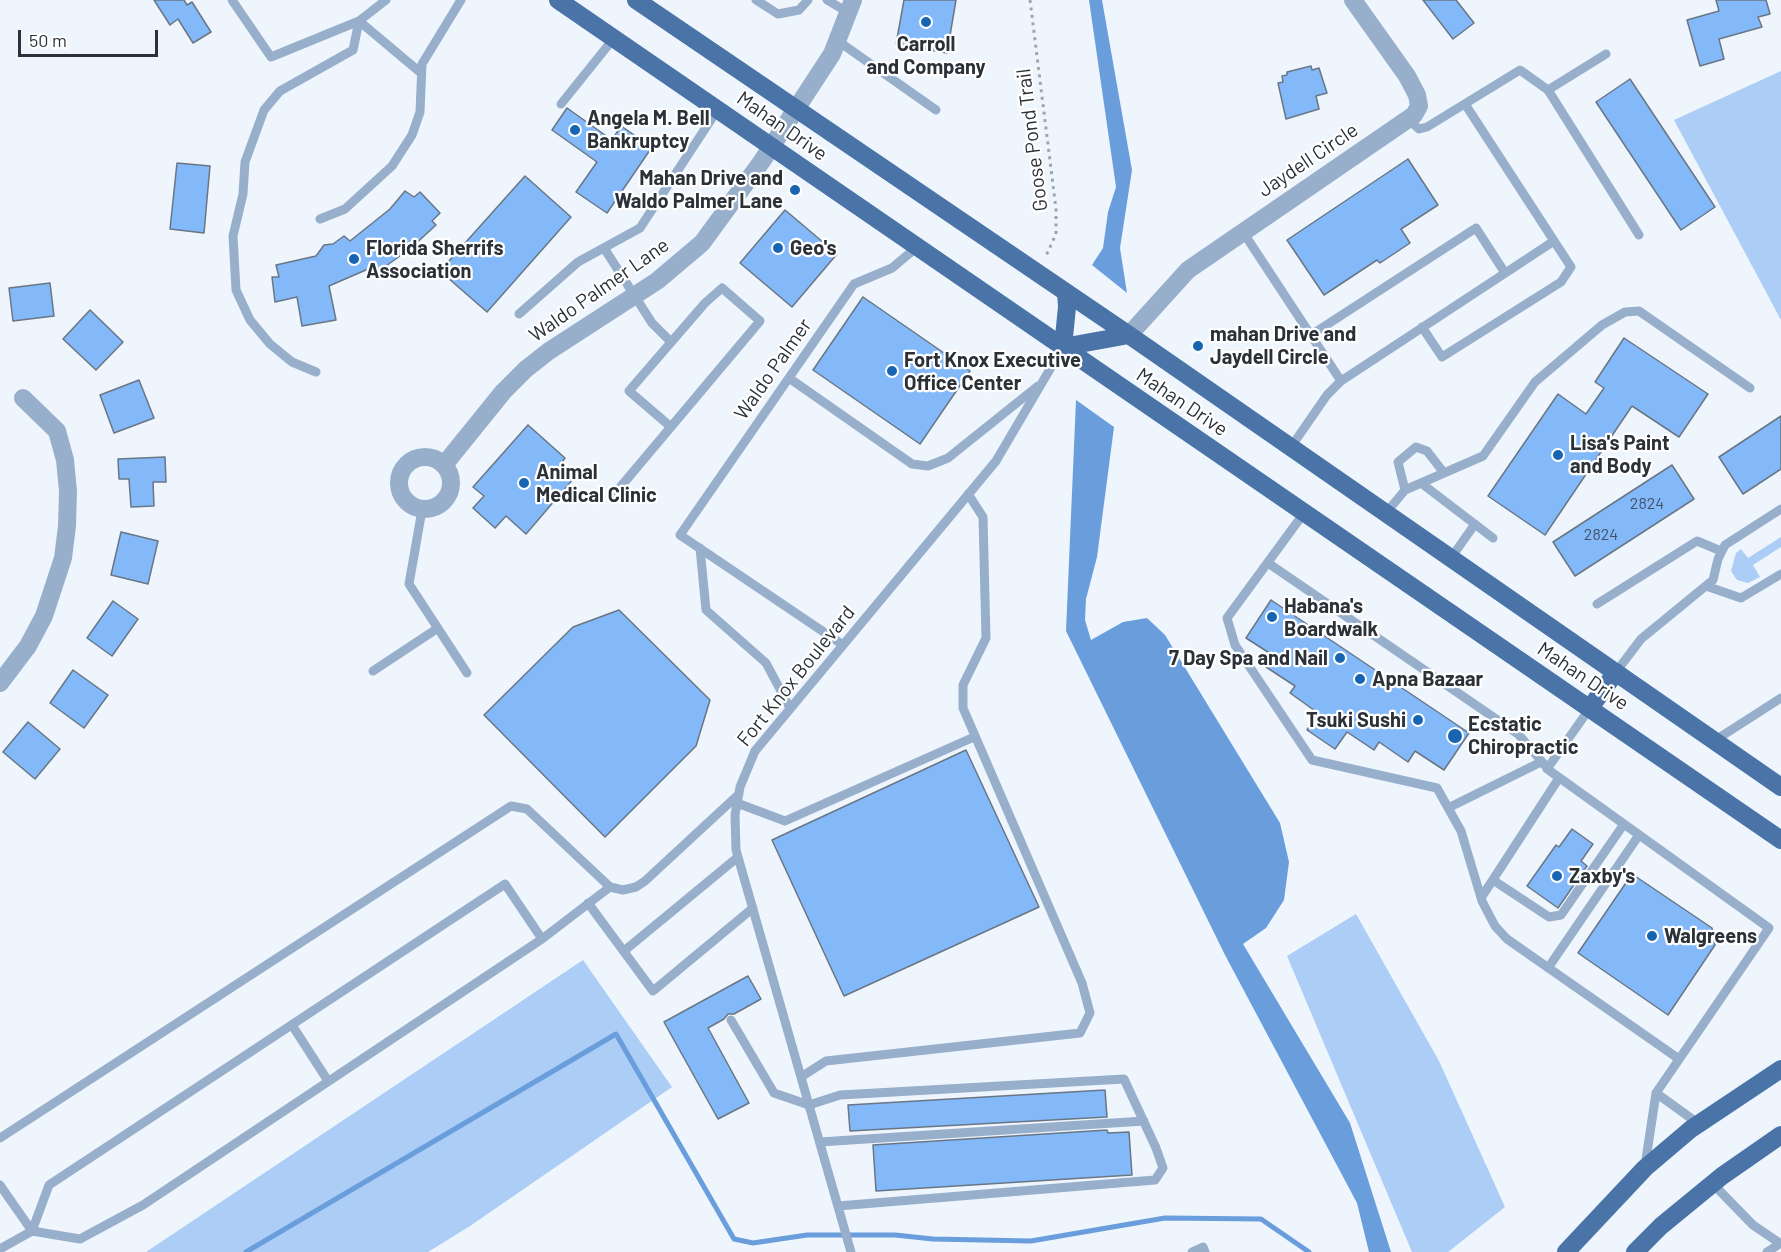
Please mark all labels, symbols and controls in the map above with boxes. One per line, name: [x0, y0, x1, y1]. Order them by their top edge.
marker: Carroll and Company: [919, 15, 933, 29]
scale bar: [21, 18, 160, 56]
text: 50 m: [29, 29, 67, 51]
place label: Carroll and Company: [866, 32, 986, 79]
street label: Goose Pond Trail: [1011, 67, 1053, 213]
street label: Mahan Drive: [732, 86, 832, 166]
place label: Angela M. Bell Bankruptcy: [587, 106, 710, 153]
street label: Jaydell Circle: [1253, 118, 1363, 202]
marker: Angela M. Bell Bankruptcy: [568, 123, 582, 137]
place label: Mahan Drive and Waldo Palmer Lane: [615, 166, 783, 213]
marker: Mahan Drive and Waldo Palmer Lane: [788, 183, 802, 197]
street label: Waldo Palmer Lane: [525, 233, 673, 347]
place label: Florida Sherrifs Association: [366, 236, 503, 283]
place label: Geo's: [790, 236, 837, 260]
marker: Geo's: [771, 241, 785, 255]
marker: Florida Sherrifs Association: [347, 252, 361, 266]
street label: Waldo Palmer: [729, 314, 817, 424]
place label: mahan Drive and Jaydell Circle: [1210, 322, 1356, 369]
marker: mahan Drive and Jaydell Circle: [1191, 339, 1205, 353]
place label: Fort Knox Executive Office Center: [904, 348, 1081, 395]
street label: Mahan Drive: [1132, 363, 1232, 441]
marker: Fort Knox Executive Office Center: [885, 364, 899, 378]
place label: Lisa's Paint and Body: [1570, 431, 1670, 478]
marker: Lisa's Paint and Body: [1551, 448, 1565, 462]
place label: Animal Medical Clinic: [536, 460, 657, 507]
marker: Animal Medical Clinic: [517, 476, 531, 490]
house number: 2824: [1630, 494, 1664, 514]
house number: 2824: [1584, 525, 1618, 545]
place label: Habana's Boardwalk: [1284, 594, 1378, 641]
street label: Fort Knox Boulevard: [732, 601, 860, 751]
marker: Habana's Boardwalk: [1265, 610, 1279, 624]
street label: Mahan Drive: [1533, 637, 1633, 715]
place label: 7 Day Spa and Nail: [1169, 646, 1328, 670]
marker: 7 Day Spa and Nail: [1333, 651, 1347, 665]
place label: Apna Bazaar: [1372, 667, 1483, 691]
marker: Apna Bazaar: [1353, 672, 1367, 686]
place label: Tsuki Sushi: [1306, 708, 1406, 732]
place label: Ecstatic Chiropractic: [1468, 712, 1578, 759]
marker: Tsuki Sushi: [1411, 713, 1425, 727]
marker: Ecstatic Chiropractic: [1446, 727, 1464, 745]
place label: Zaxby's: [1569, 864, 1635, 888]
marker: Zaxby's: [1550, 869, 1564, 883]
place label: Walgreens: [1664, 924, 1757, 948]
marker: Walgreens: [1645, 929, 1659, 943]

